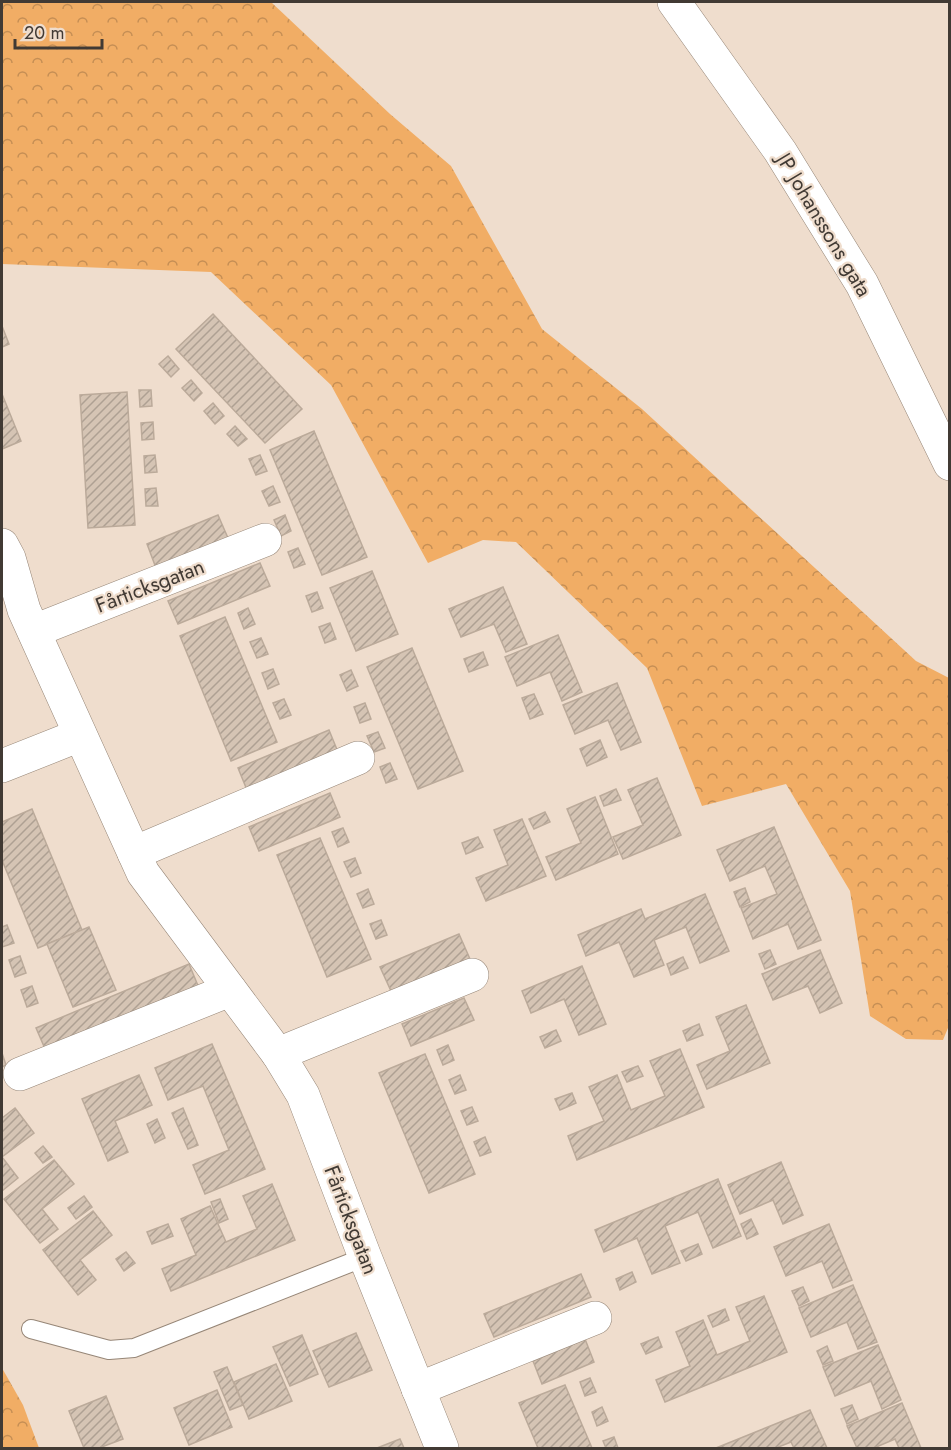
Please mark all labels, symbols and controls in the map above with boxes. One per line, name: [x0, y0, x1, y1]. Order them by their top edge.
scale bar: [15, 12, 102, 50]
text: 20 m: [24, 20, 64, 46]
street label: JP Johanssons gata: [768, 145, 879, 303]
street label: Fårticksgatan: [91, 552, 209, 620]
street label: Fårticksgatan: [317, 1161, 385, 1279]

